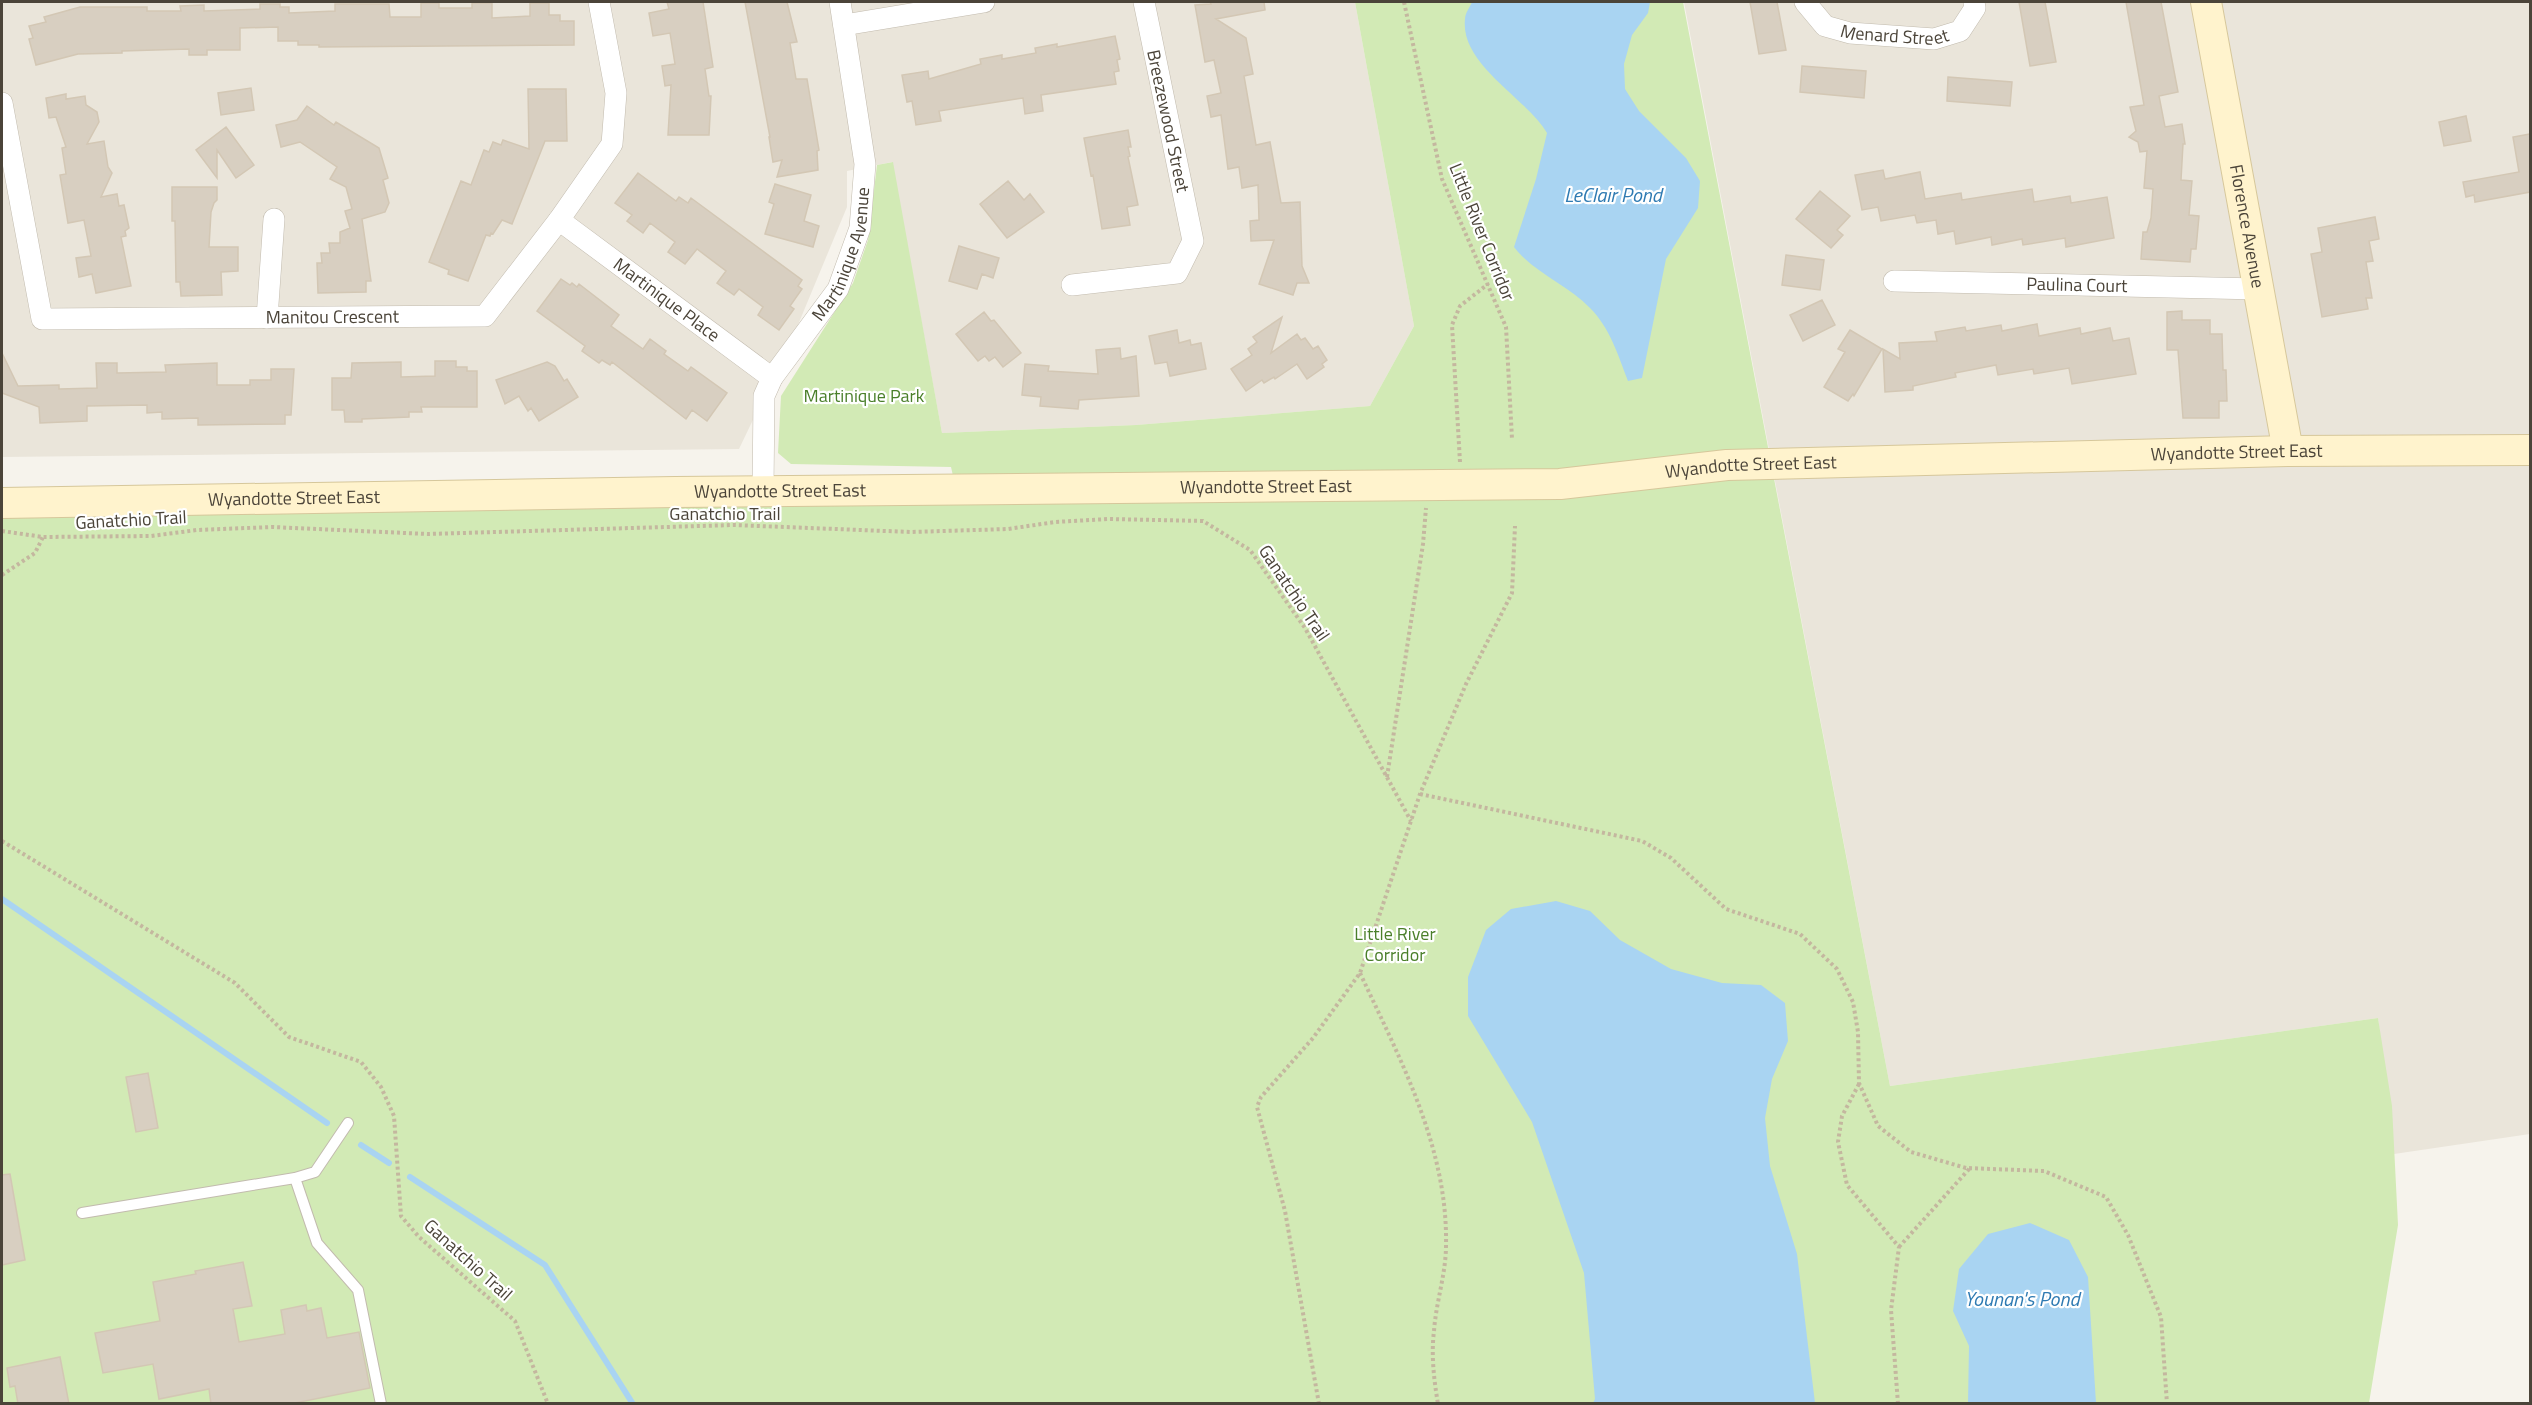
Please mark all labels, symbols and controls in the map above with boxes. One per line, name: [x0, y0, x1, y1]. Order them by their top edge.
street label: Menard Street: [1837, 17, 1953, 52]
street label: Breezewood Street: [1140, 47, 1197, 195]
street label: Little River Corridor: [1443, 159, 1522, 305]
street label: Florence Avenue: [2223, 162, 2272, 290]
water label: LeClair Pond: [1564, 179, 1664, 210]
street label: Martinique Avenue: [805, 186, 876, 326]
street label: Martinique Place: [608, 251, 726, 348]
street label: Paulina Court: [2026, 270, 2129, 299]
street label: Manitou Crescent: [266, 303, 400, 330]
park label: Martinique Park: [804, 382, 925, 409]
street label: Wyandotte Street East: [2150, 437, 2323, 467]
street label: Wyandotte Street East: [1664, 448, 1838, 485]
street label: Wyandotte Street East: [1180, 472, 1353, 500]
street label: Wyandotte Street East: [694, 476, 867, 505]
street label: Wyandotte Street East: [208, 483, 381, 513]
street label: Ganatchio Trail: [669, 500, 781, 527]
street label: Ganatchio Trail: [75, 503, 187, 536]
street label: Ganatchio Trail: [1252, 539, 1337, 646]
park label: Little River Corridor: [1354, 920, 1436, 968]
street label: Ganatchio Trail: [418, 1212, 519, 1307]
water label: Younan's Pond: [1965, 1283, 2081, 1314]

